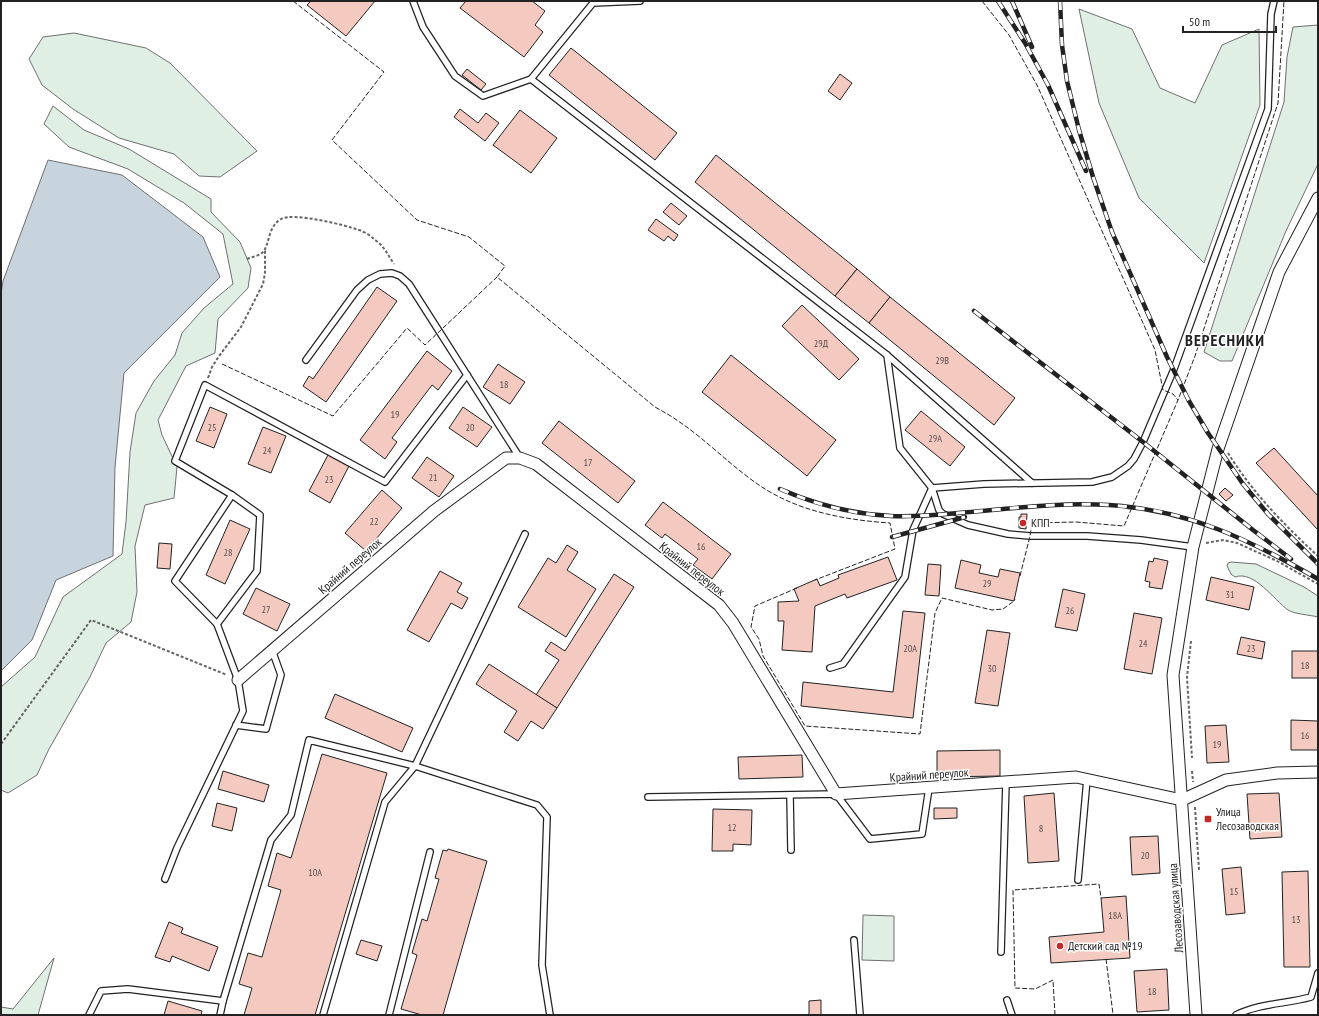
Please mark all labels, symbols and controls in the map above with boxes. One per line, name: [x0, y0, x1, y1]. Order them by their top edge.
scale bar: [1183, 8, 1276, 34]
text: 50 m: [1189, 14, 1210, 29]
district label: ВЕРЕСНИКИ: [1185, 330, 1265, 350]
house number: 29Д: [814, 337, 829, 350]
house number: 29В: [935, 354, 949, 367]
house number: 18: [500, 378, 509, 391]
house number: 19: [391, 408, 400, 421]
house number: 25: [208, 421, 217, 434]
house number: 20: [466, 421, 475, 434]
house number: 29А: [928, 432, 942, 445]
house number: 24: [263, 444, 272, 457]
house number: 17: [584, 456, 593, 469]
house number: 21: [429, 471, 438, 484]
house number: 23: [325, 473, 334, 486]
house number: 22: [370, 515, 379, 528]
place label: КПП: [1031, 515, 1050, 530]
marker: КПП: [1018, 518, 1028, 528]
street label: Крайний переулок: [315, 534, 385, 597]
street label: Крайний переулок: [657, 538, 728, 599]
house number: 16: [697, 540, 706, 553]
house number: 28: [224, 546, 233, 559]
house number: 29: [983, 577, 992, 590]
house number: 31: [1226, 588, 1235, 601]
house number: 27: [262, 603, 271, 616]
house number: 26: [1066, 604, 1075, 617]
house number: 24: [1139, 637, 1148, 650]
house number: 20А: [903, 642, 917, 655]
house number: 23: [1247, 642, 1256, 655]
house number: 18: [1301, 659, 1310, 672]
house number: 30: [988, 662, 997, 675]
house number: 16: [1301, 729, 1310, 742]
house number: 19: [1213, 738, 1222, 751]
street label: Крайний переулок: [889, 764, 969, 785]
place label: Улица Лесозаводская: [1215, 804, 1279, 833]
marker: Улица Лесозаводская: [1203, 814, 1213, 824]
house number: 12: [728, 821, 737, 834]
house number: 8: [1039, 822, 1043, 835]
house number: 20: [1141, 849, 1150, 862]
street label: Лесозаводская улица: [1165, 862, 1186, 954]
house number: 10А: [308, 866, 322, 879]
house number: 15: [1230, 885, 1239, 898]
house number: 18А: [1108, 909, 1122, 922]
house number: 13: [1292, 913, 1301, 926]
place label: Детский сад №19: [1068, 938, 1143, 953]
marker: Детский сад №19: [1055, 941, 1065, 951]
house number: 18: [1148, 985, 1157, 998]

